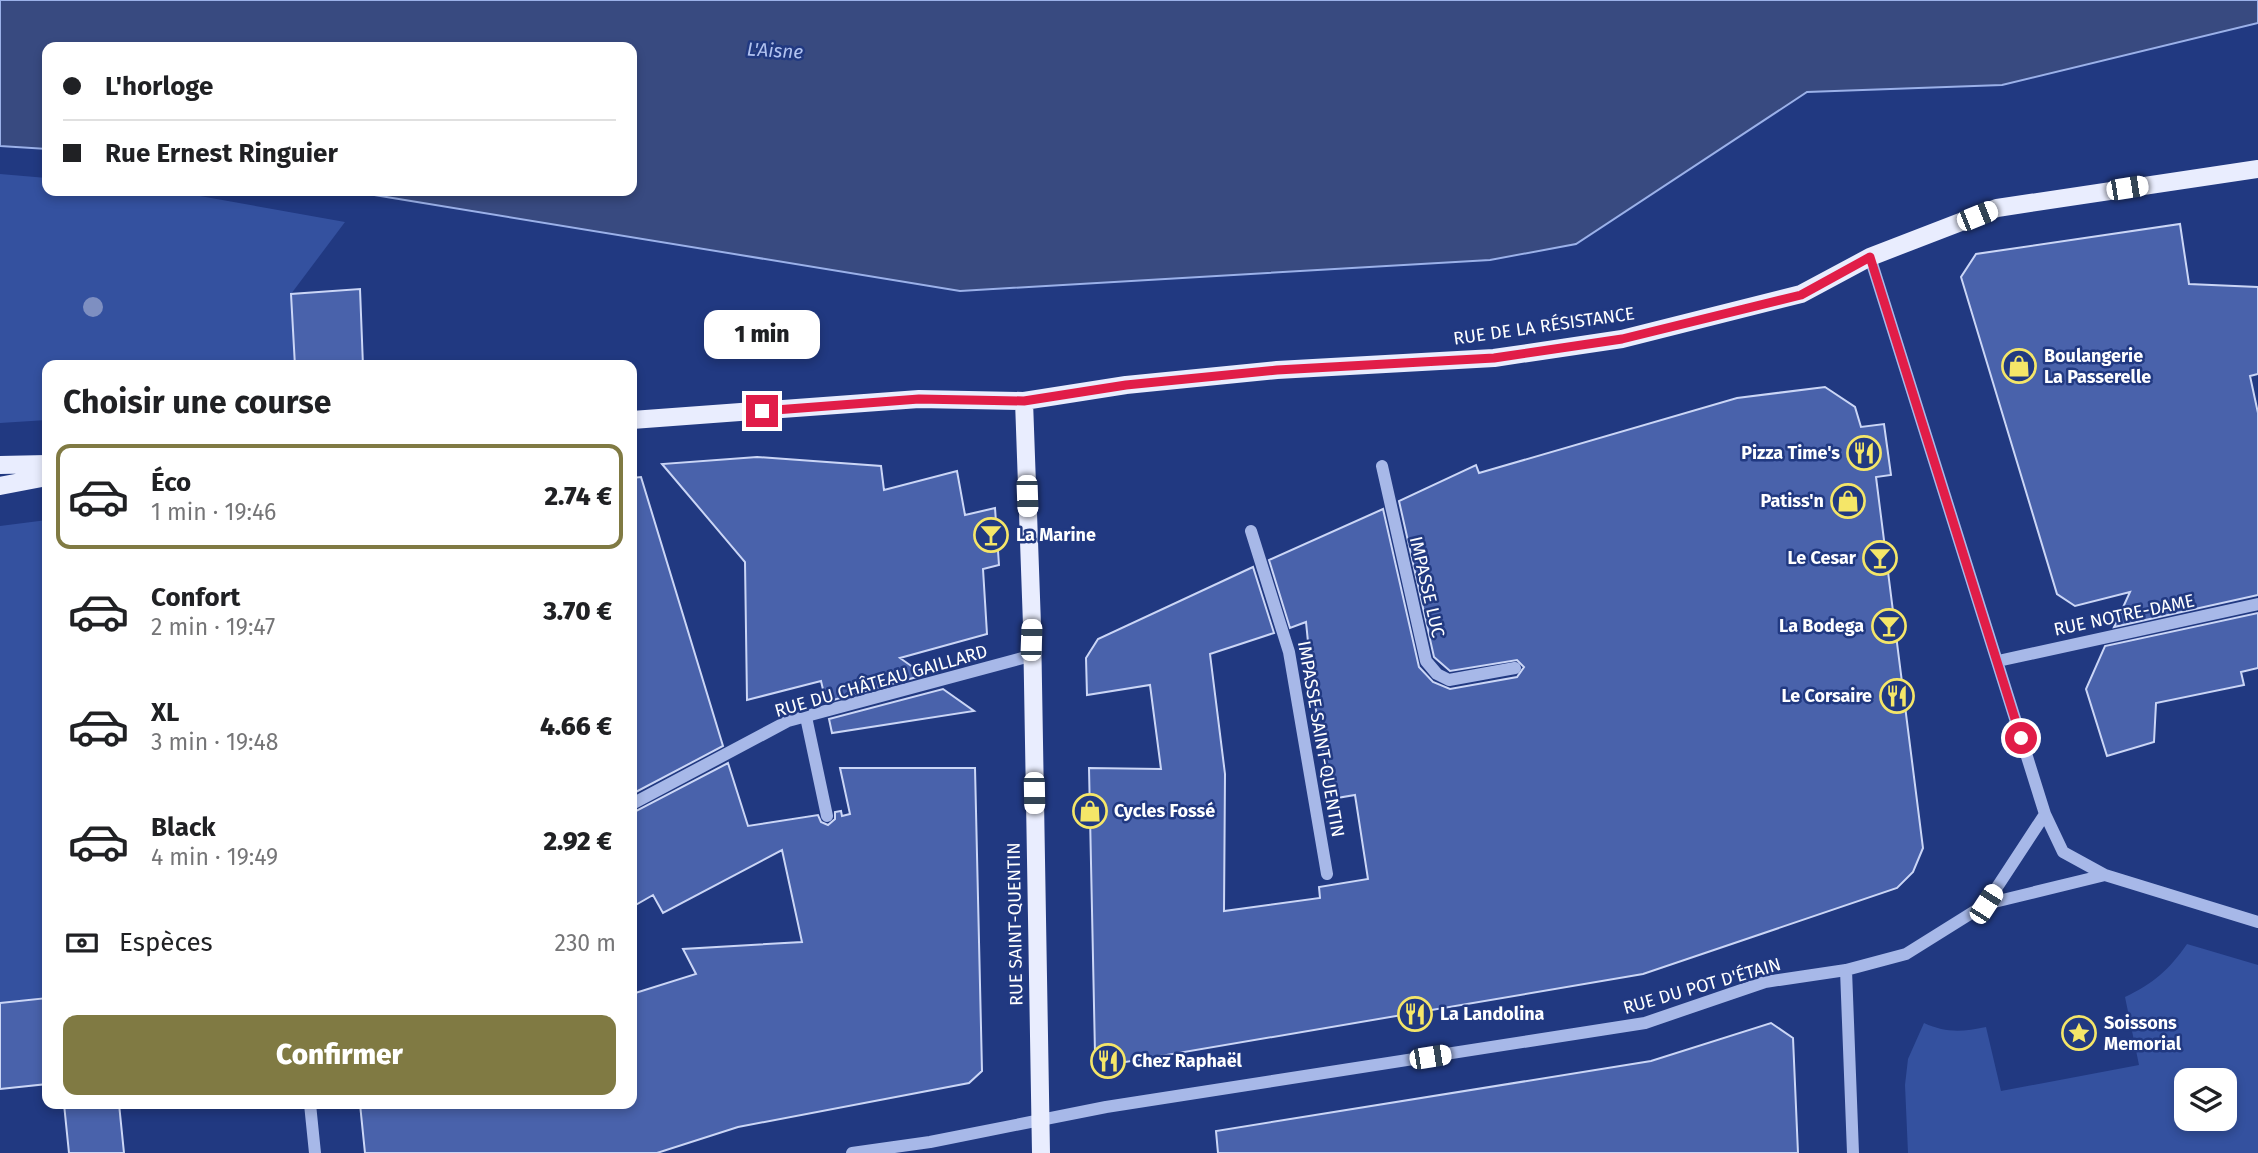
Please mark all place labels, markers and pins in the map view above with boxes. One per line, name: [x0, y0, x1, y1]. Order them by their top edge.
place label: Boulangerie La Passerelle: [2044, 345, 2151, 388]
shop icon: Boulangerie La Passerelle: [2000, 347, 2038, 385]
restaurant icon: Pizza Time's: [1845, 434, 1883, 472]
place label: Pizza Time's: [1741, 442, 1840, 464]
shop icon: Patiss'n: [1829, 482, 1867, 520]
place label: Patiss'n: [1761, 490, 1824, 512]
bar icon: La Marine: [972, 516, 1010, 554]
place label: La Marine: [1016, 524, 1096, 546]
bar icon: Le Cesar: [1861, 539, 1899, 577]
place label: Le Cesar: [1787, 547, 1857, 569]
bar icon: La Bodega: [1870, 607, 1908, 645]
place label: La Bodega: [1779, 615, 1864, 637]
restaurant icon: Le Corsaire: [1878, 677, 1916, 715]
place label: Le Corsaire: [1781, 685, 1872, 707]
shop icon: Cycles Fossé: [1071, 792, 1109, 830]
place label: Cycles Fossé: [1114, 800, 1215, 822]
restaurant icon: La Landolina: [1396, 995, 1434, 1033]
place label: La Landolina: [1440, 1003, 1545, 1025]
place label: Soissons Memorial: [2104, 1012, 2182, 1055]
place icon: Soissons Memorial: [2060, 1014, 2098, 1052]
restaurant icon: Chez Raphaël: [1089, 1042, 1127, 1080]
place label: Chez Raphaël: [1132, 1050, 1243, 1072]

